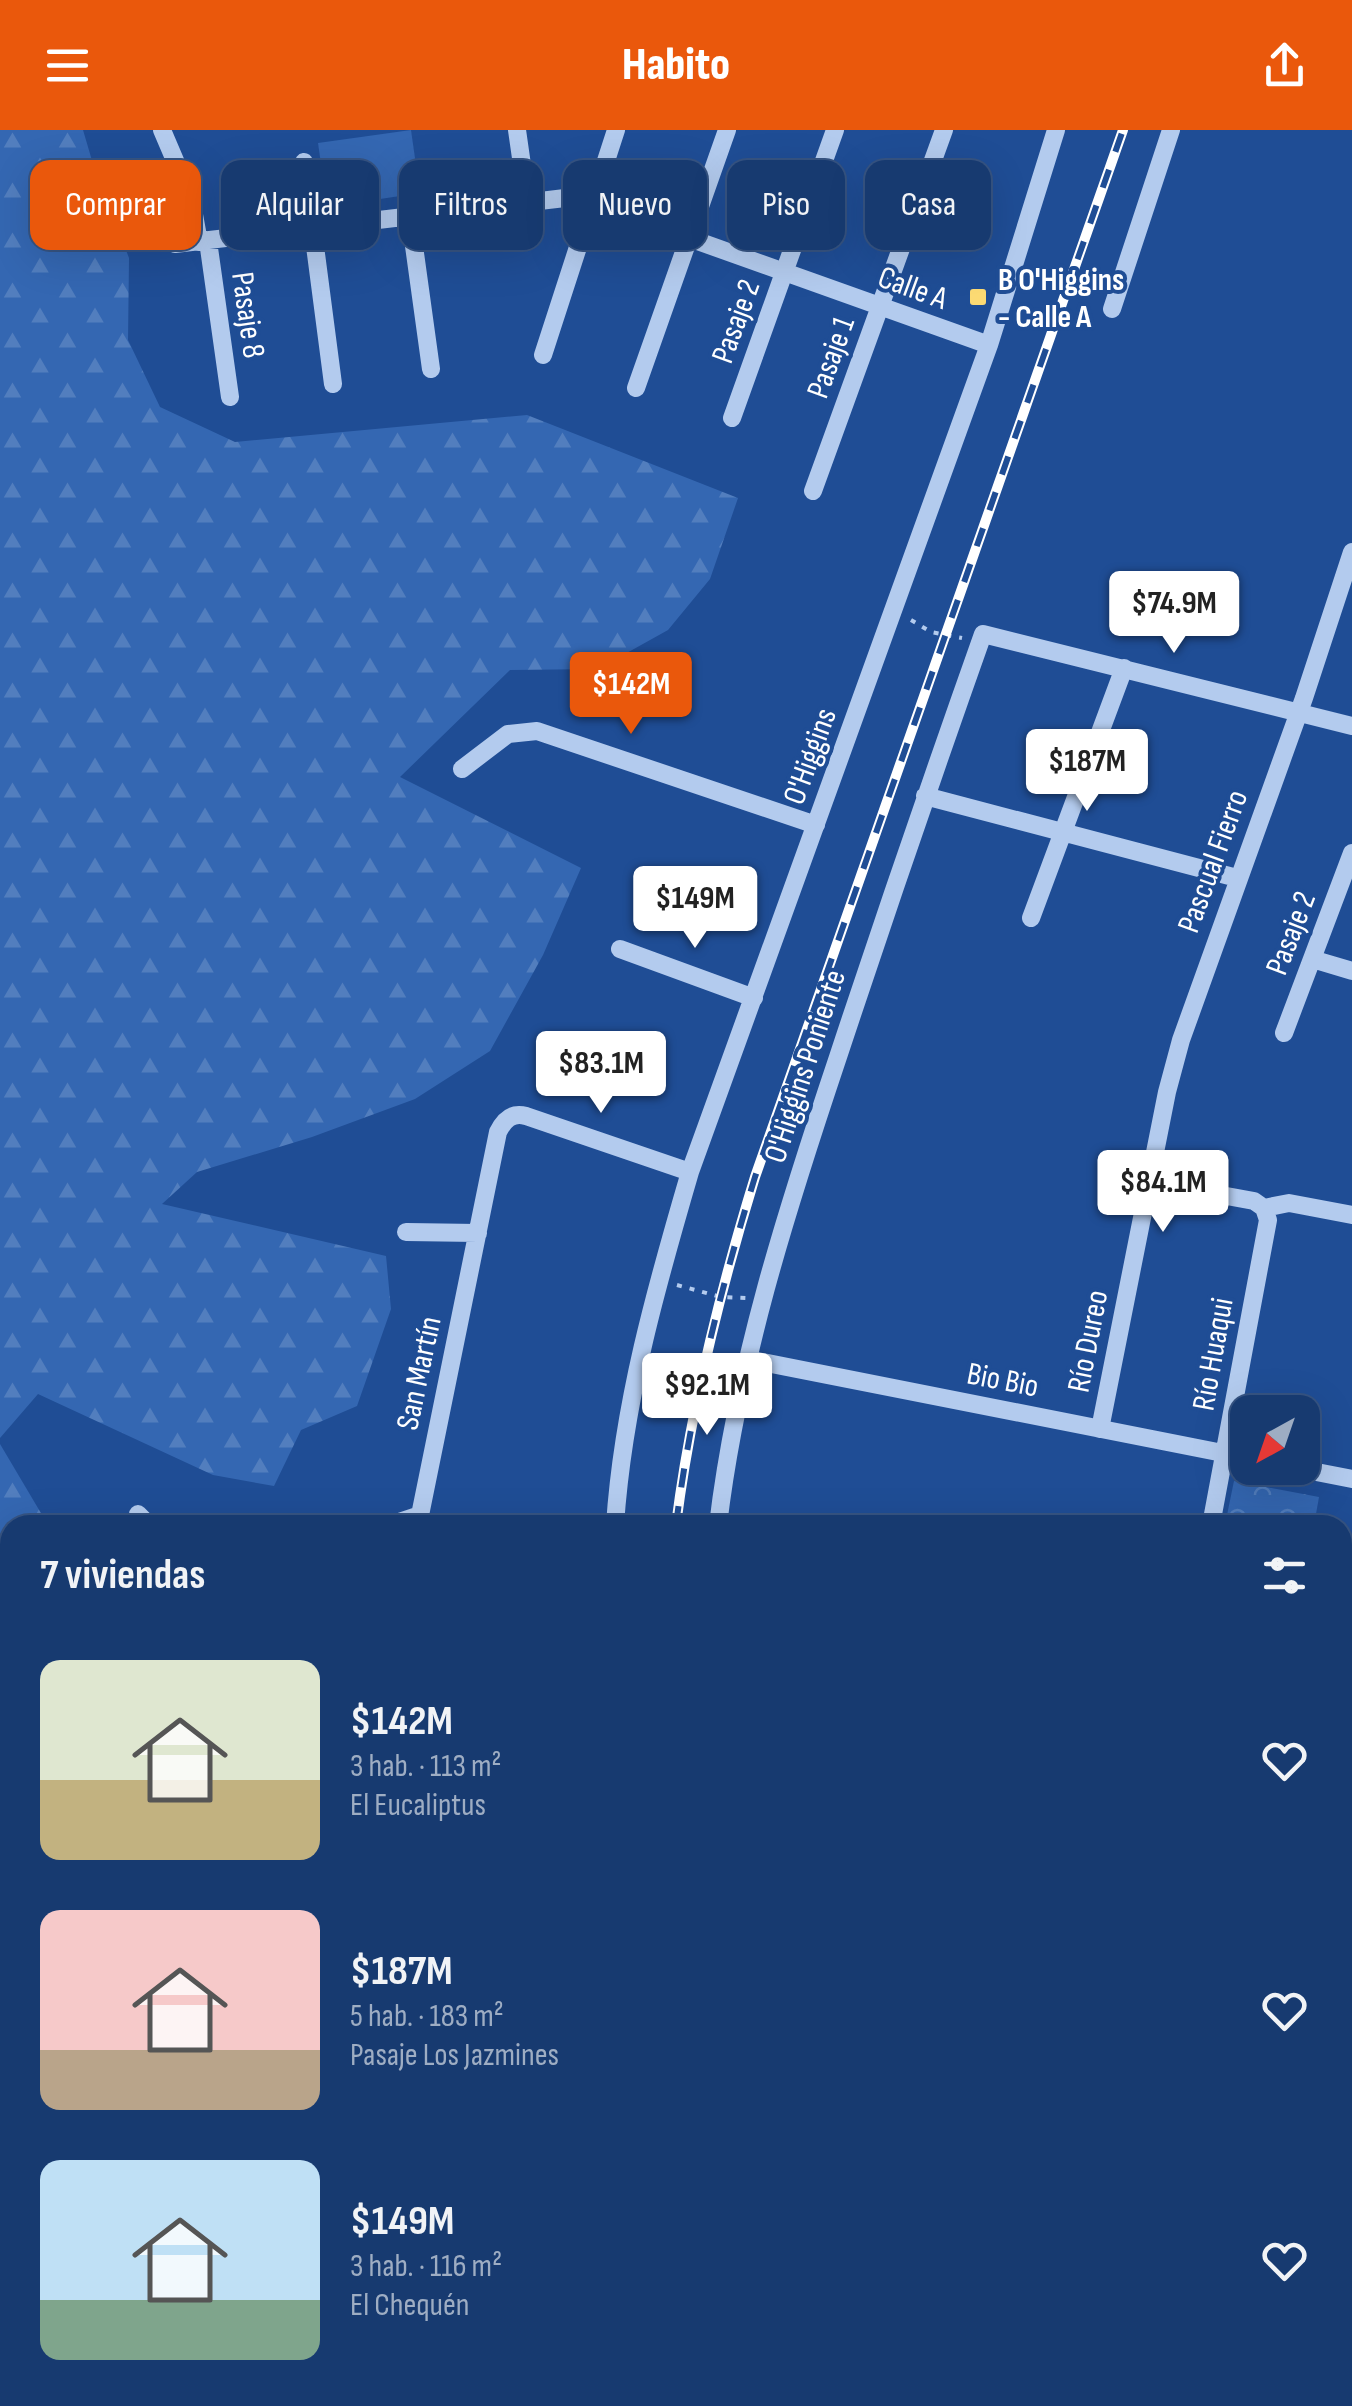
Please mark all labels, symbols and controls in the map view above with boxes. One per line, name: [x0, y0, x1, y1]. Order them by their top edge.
icon: menu: [40, 38, 95, 93]
text: Habito: [622, 38, 730, 93]
icon: share: [1257, 38, 1312, 93]
chip: Comprar: [30, 160, 201, 250]
chip: Alquilar: [221, 160, 379, 250]
chip: Filtros: [399, 160, 543, 250]
chip: Nuevo: [563, 160, 707, 250]
chip: Piso: [727, 160, 845, 250]
chip: Casa: [865, 160, 991, 250]
street label: Calle A: [873, 258, 953, 319]
place label: B O'Higgins - Calle A: [998, 261, 1124, 337]
street label: Pasaje 8: [222, 270, 273, 361]
street label: Pasaje 2: [703, 274, 769, 369]
marker: B O'Higgins - Calle A: [967, 286, 989, 308]
street label: Pasaje 1: [799, 311, 864, 404]
pin: $74.9M: [1093, 571, 1255, 656]
text: $74.9M: [1131, 584, 1217, 623]
pin: $142M: [561, 652, 701, 737]
text: $142M: [592, 665, 670, 704]
street label: O'Higgins: [775, 703, 846, 810]
pin: $187M: [1017, 729, 1157, 814]
text: $187M: [1048, 742, 1126, 781]
street label: Pascual Fierro: [1170, 785, 1257, 938]
pin: $149M: [625, 866, 765, 951]
text: $149M: [655, 879, 735, 918]
street label: Pasaje 2: [1258, 886, 1325, 981]
street label: O'Higgins Poniente: [756, 965, 855, 1168]
pin: $83.1M: [520, 1031, 682, 1116]
text: $83.1M: [558, 1044, 644, 1083]
pin: $84.1M: [1082, 1150, 1244, 1235]
text: $84.1M: [1119, 1163, 1207, 1202]
street label: Río Dureo: [1059, 1287, 1117, 1396]
street label: Río Huaqui: [1184, 1295, 1243, 1414]
street label: San Martín: [388, 1313, 451, 1434]
pin: $92.1M: [626, 1353, 788, 1438]
street label: Bio Bio: [964, 1354, 1042, 1406]
text: $92.1M: [664, 1366, 750, 1405]
north arrow: [1230, 1395, 1320, 1485]
map controls: [1230, 1395, 1320, 1485]
icon: filters: [1257, 1548, 1312, 1603]
text: 7 viviendas: [40, 1550, 205, 1601]
text: $142M: [350, 1696, 453, 1747]
icon: home: [120, 1700, 240, 1820]
icon: heart: [1257, 1733, 1312, 1788]
text: 3 hab. · 113 m²: [350, 1747, 502, 1786]
text: El Eucaliptus: [350, 1786, 486, 1825]
text: $187M: [350, 1946, 453, 1997]
icon: home: [120, 1950, 240, 2070]
icon: heart: [1257, 1983, 1312, 2038]
text: 5 hab. · 183 m²: [350, 1997, 504, 2036]
text: Pasaje Los Jazmines: [350, 2036, 559, 2075]
text: $149M: [350, 2196, 454, 2247]
icon: home: [120, 2200, 240, 2320]
icon: heart: [1257, 2233, 1312, 2288]
text: 3 hab. · 116 m²: [350, 2247, 502, 2286]
text: El Chequén: [350, 2286, 470, 2325]

